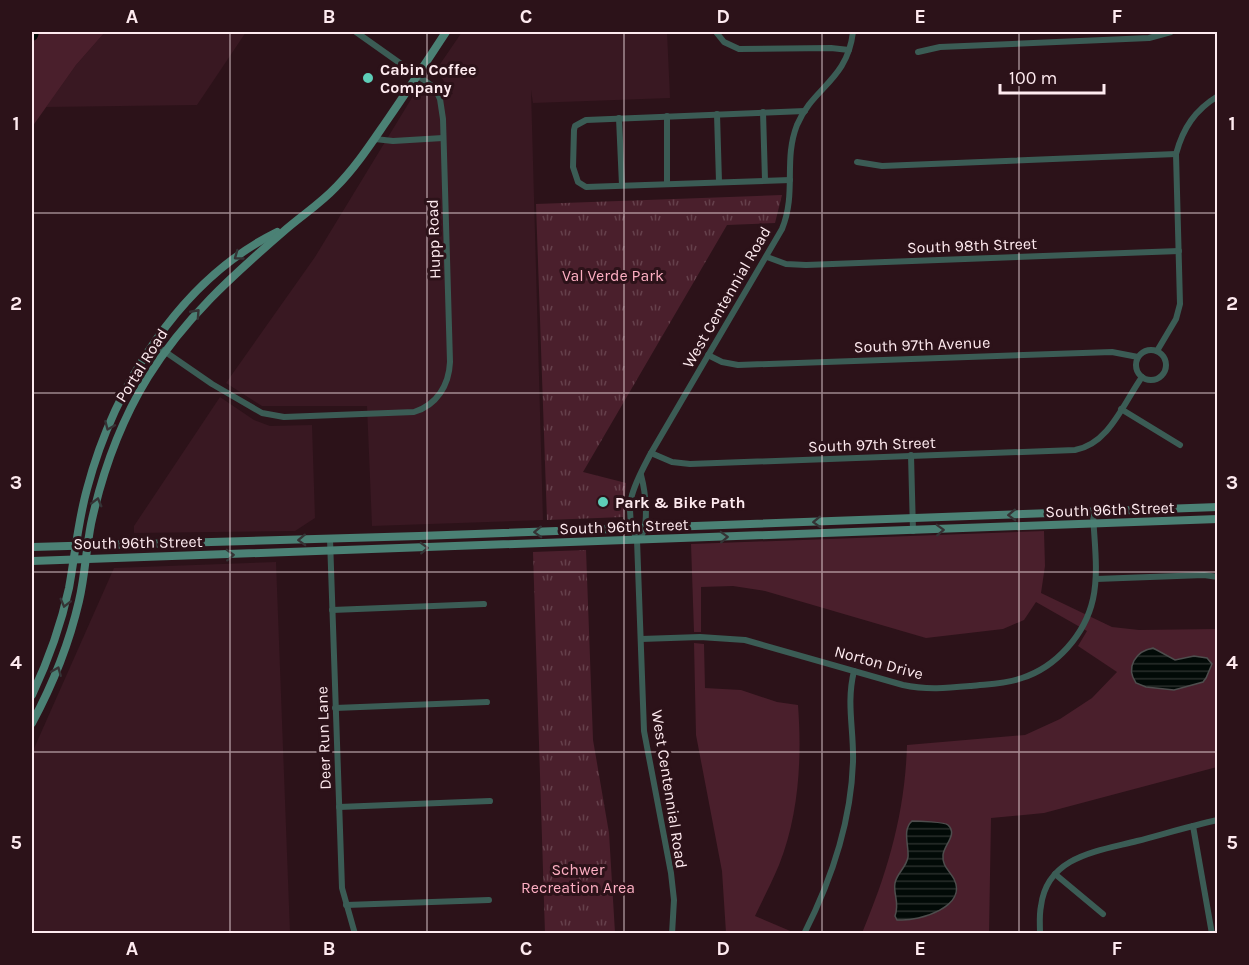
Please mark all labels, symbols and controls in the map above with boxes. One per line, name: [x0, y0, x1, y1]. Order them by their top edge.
text: A: [126, 5, 139, 28]
text: B: [323, 5, 335, 28]
text: C: [520, 5, 532, 28]
text: D: [716, 5, 730, 28]
text: E: [914, 5, 926, 28]
text: F: [1112, 5, 1123, 28]
scale bar: [1000, 57, 1104, 95]
place label: Cabin Coffee Company: [380, 60, 477, 97]
text: 100 m: [1009, 67, 1057, 89]
marker: Cabin Coffee Company: [361, 71, 375, 85]
text: 1: [12, 112, 20, 135]
text: 1: [1228, 112, 1236, 135]
street label: Hupp Road: [423, 199, 444, 279]
street label: West Centennial Road: [678, 223, 775, 371]
street label: South 98th Street: [907, 234, 1037, 257]
one-way arrow: [234, 249, 245, 260]
park label: Val Verde Park: [562, 266, 664, 285]
text: 2: [10, 292, 22, 315]
text: 2: [1226, 292, 1238, 315]
one-way arrow: [189, 309, 200, 319]
street label: Portal Road: [111, 325, 172, 406]
street label: South 97th Avenue: [853, 333, 991, 356]
one-way arrow: [104, 420, 116, 431]
street label: South 97th Street: [808, 433, 936, 456]
text: 3: [10, 471, 22, 494]
text: 3: [1226, 471, 1238, 494]
place label: Park & Bike Path: [615, 493, 745, 512]
marker: Park & Bike Path: [596, 495, 610, 509]
one-way arrow: [90, 497, 102, 508]
street label: South 96th Street: [1045, 498, 1175, 521]
one-way arrow: [1008, 508, 1017, 521]
street label: South 96th Street: [559, 515, 689, 538]
one-way arrow: [813, 515, 822, 528]
one-way arrow: [936, 523, 945, 536]
one-way arrow: [534, 525, 543, 538]
one-way arrow: [720, 531, 729, 543]
street label: South 96th Street: [73, 532, 203, 553]
one-way arrow: [297, 534, 306, 546]
one-way arrow: [420, 541, 429, 554]
one-way arrow: [225, 548, 234, 561]
one-way arrow: [60, 597, 72, 608]
street label: Norton Drive: [832, 642, 925, 683]
text: 4: [10, 651, 22, 674]
text: 4: [1226, 651, 1238, 674]
one-way arrow: [50, 666, 62, 677]
street label: Deer Run Lane: [312, 686, 335, 790]
street label: West Centennial Road: [648, 708, 691, 870]
text: 5: [10, 831, 22, 854]
text: 5: [1226, 831, 1238, 854]
park label: Schwer Recreation Area: [521, 860, 635, 897]
text: A: [126, 937, 139, 960]
text: B: [323, 937, 335, 960]
text: C: [520, 937, 532, 960]
text: D: [716, 937, 730, 960]
text: E: [914, 937, 926, 960]
text: F: [1112, 937, 1123, 960]

